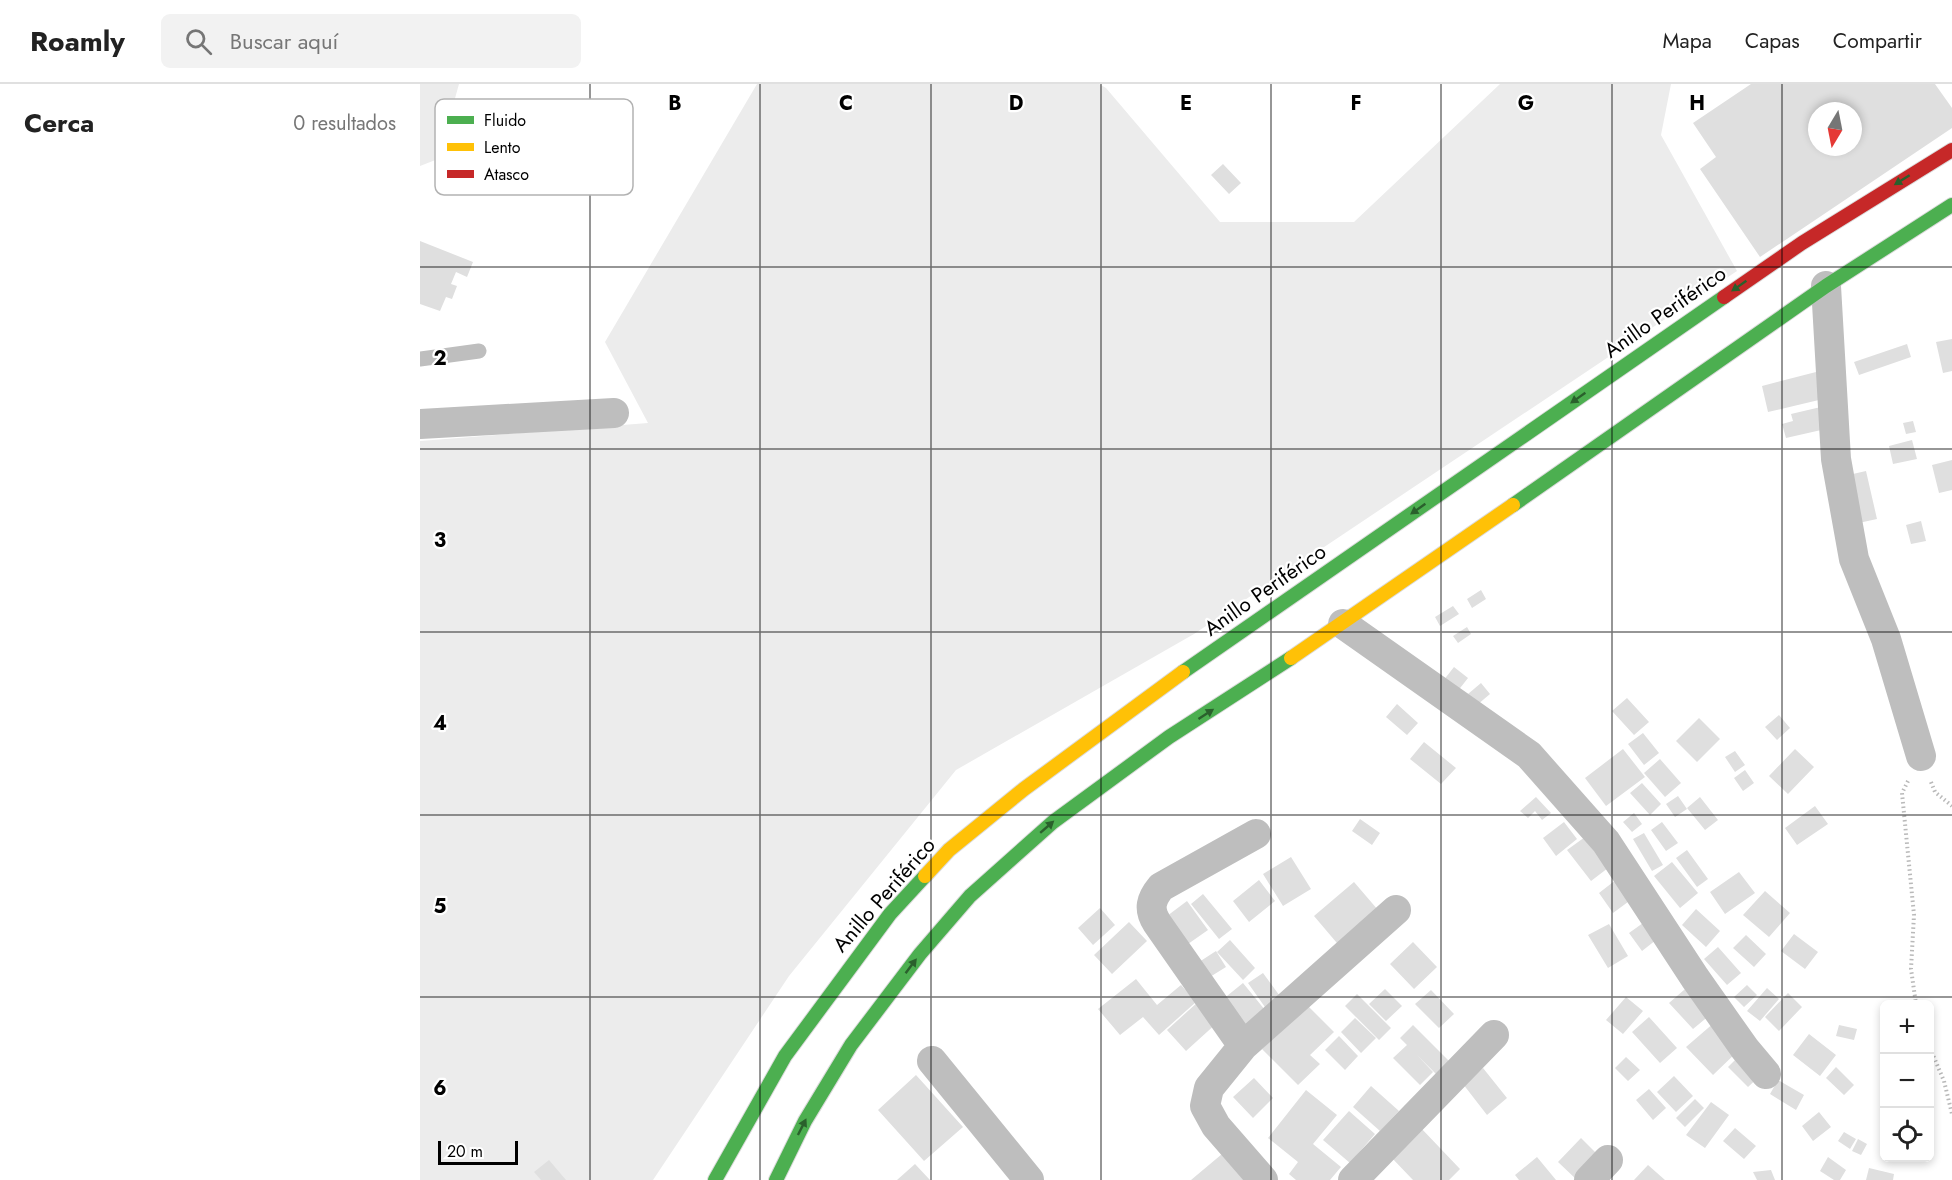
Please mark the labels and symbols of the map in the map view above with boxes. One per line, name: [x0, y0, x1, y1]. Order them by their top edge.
text: B: [668, 89, 682, 118]
text: C: [839, 89, 853, 118]
text: D: [1009, 89, 1023, 118]
text: E: [1180, 89, 1192, 118]
text: F: [1350, 89, 1362, 118]
text: G: [1518, 89, 1534, 118]
text: H: [1689, 89, 1705, 118]
legend: [435, 99, 633, 195]
north arrow: [1808, 102, 1862, 156]
text: Fluido: [484, 109, 526, 132]
text: Lento: [484, 136, 521, 159]
text: Atasco: [484, 163, 529, 186]
one-way arrow: [1894, 175, 1910, 186]
street label: Anillo Periférico: [1598, 259, 1732, 365]
one-way arrow: [1731, 280, 1747, 292]
text: 2: [433, 344, 447, 373]
one-way arrow: [1571, 392, 1587, 404]
one-way arrow: [1411, 503, 1427, 515]
text: 3: [434, 526, 446, 555]
street label: Anillo Periférico: [1198, 537, 1332, 643]
one-way arrow: [1197, 708, 1213, 720]
text: 4: [433, 709, 447, 738]
one-way arrow: [1039, 821, 1055, 834]
street label: Anillo Periférico: [826, 831, 942, 959]
text: 5: [434, 892, 447, 921]
one-way arrow: [905, 959, 917, 975]
text: 6: [433, 1074, 447, 1103]
one-way arrow: [797, 1119, 806, 1136]
scale bar: [438, 1138, 518, 1166]

